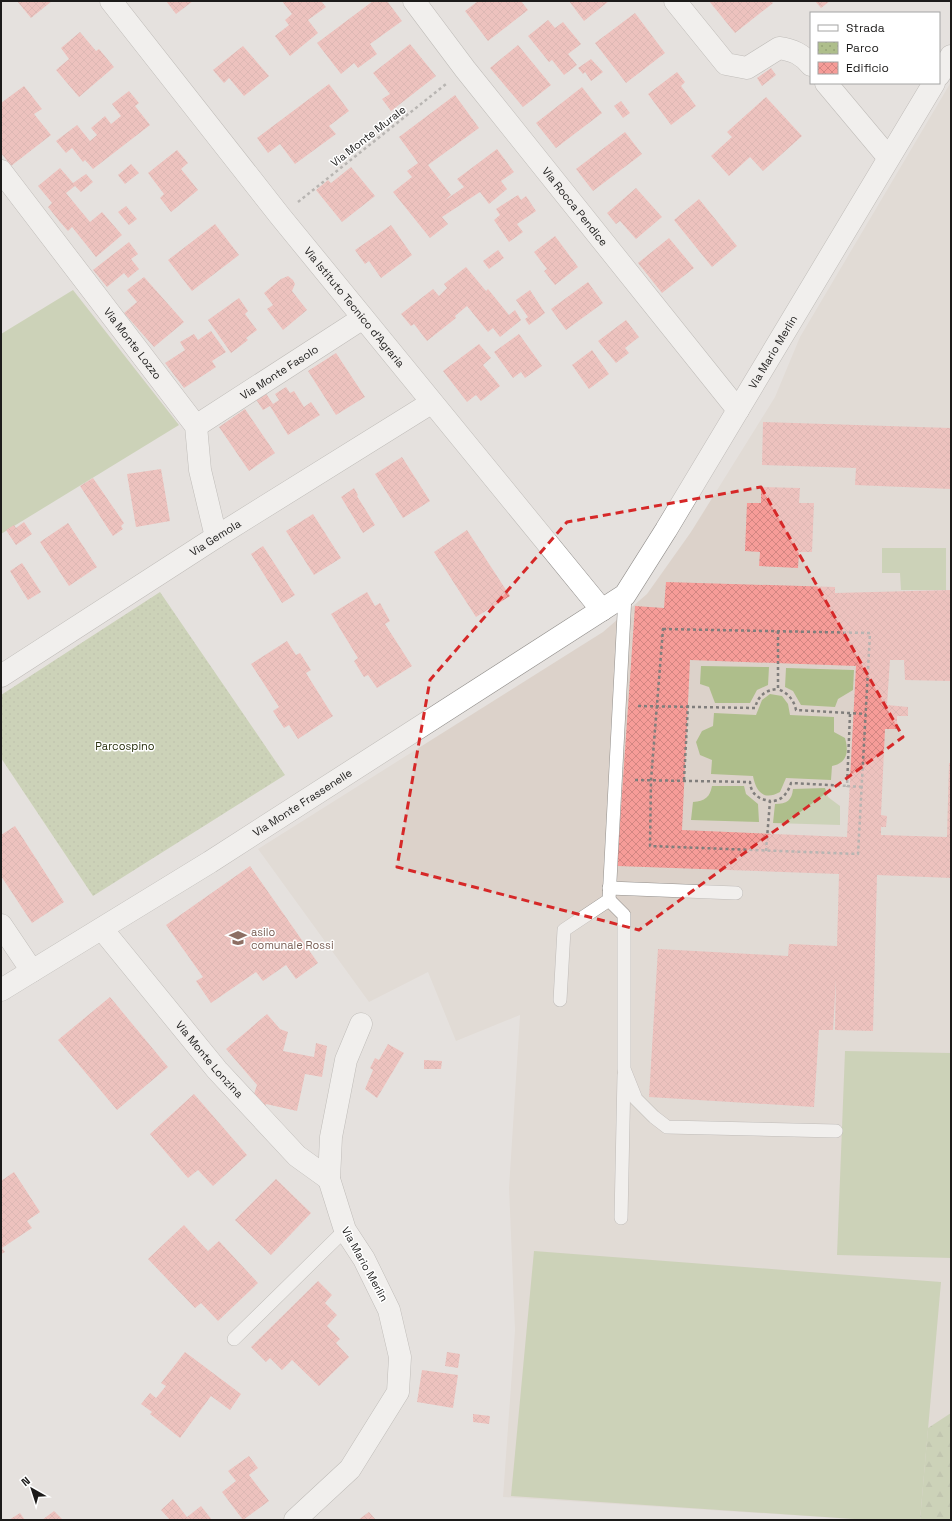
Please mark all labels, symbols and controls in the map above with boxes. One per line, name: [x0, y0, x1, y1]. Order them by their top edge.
legend: [810, 12, 940, 84]
text: Strada: [846, 20, 885, 36]
text: Parco: [846, 40, 879, 56]
text: Edificio: [846, 60, 889, 76]
street label: Via Monte Murale: [328, 102, 408, 170]
street label: Via Rocca Pendice: [539, 164, 611, 249]
street label: Via Istituto Tecnico d'Agraria: [301, 244, 408, 371]
street label: Via Monte Lozzo: [101, 305, 165, 382]
street label: Via Mario Merlin: [745, 313, 800, 391]
street label: Via Monte Fasolo: [237, 342, 321, 403]
street label: Via Gemola: [187, 516, 244, 559]
park label: Parcospino: [95, 739, 155, 753]
street label: Via Monte Frassenelle: [250, 765, 355, 840]
place label: asilo comunale Rossi: [251, 925, 334, 952]
school or university icon: asilo comunale Rossi: [228, 928, 248, 948]
street label: Via Monte Lonzina: [173, 1018, 247, 1101]
street label: Via Mario Merlin: [339, 1224, 391, 1304]
north arrow: [12, 1469, 52, 1509]
text: N: [18, 1473, 33, 1489]

